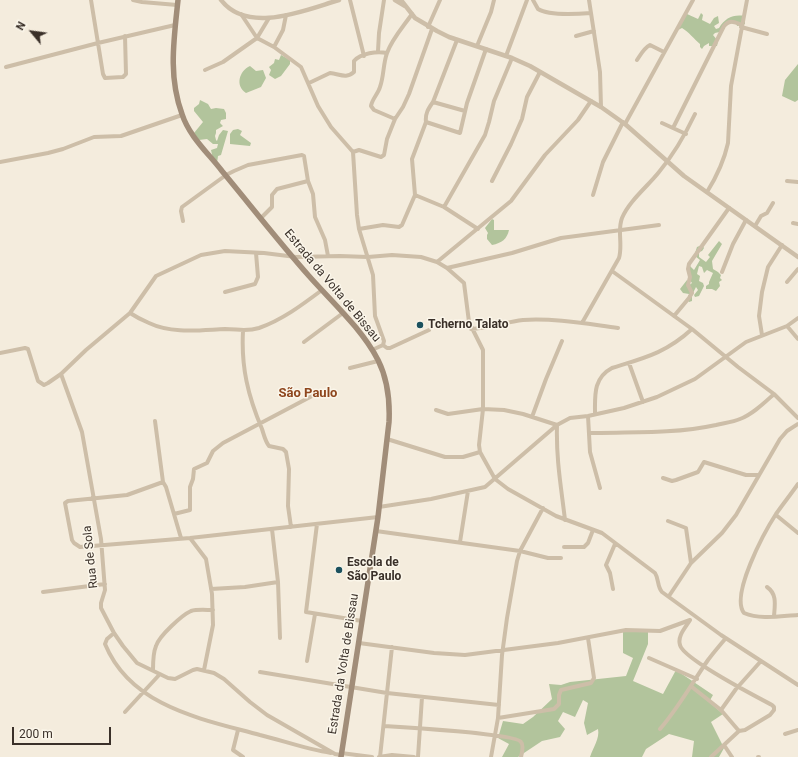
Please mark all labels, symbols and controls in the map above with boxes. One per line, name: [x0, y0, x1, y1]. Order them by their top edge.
north arrow: [12, 12, 52, 52]
text: N: [13, 19, 29, 32]
street label: Estrada da Volta de Bissau: [281, 227, 383, 345]
place label: Tcherno Talato: [428, 318, 508, 332]
marker: Tcherno Talato: [415, 320, 425, 330]
district label: São Paulo: [279, 386, 337, 402]
street label: Rua de Sola: [81, 525, 101, 589]
place label: Escola de São Paulo: [347, 556, 401, 584]
marker: Escola de São Paulo: [334, 565, 344, 575]
street label: Estrada da Volta de Bissau: [326, 593, 362, 735]
scale bar: [14, 719, 113, 745]
text: 200 m: [19, 727, 53, 741]

